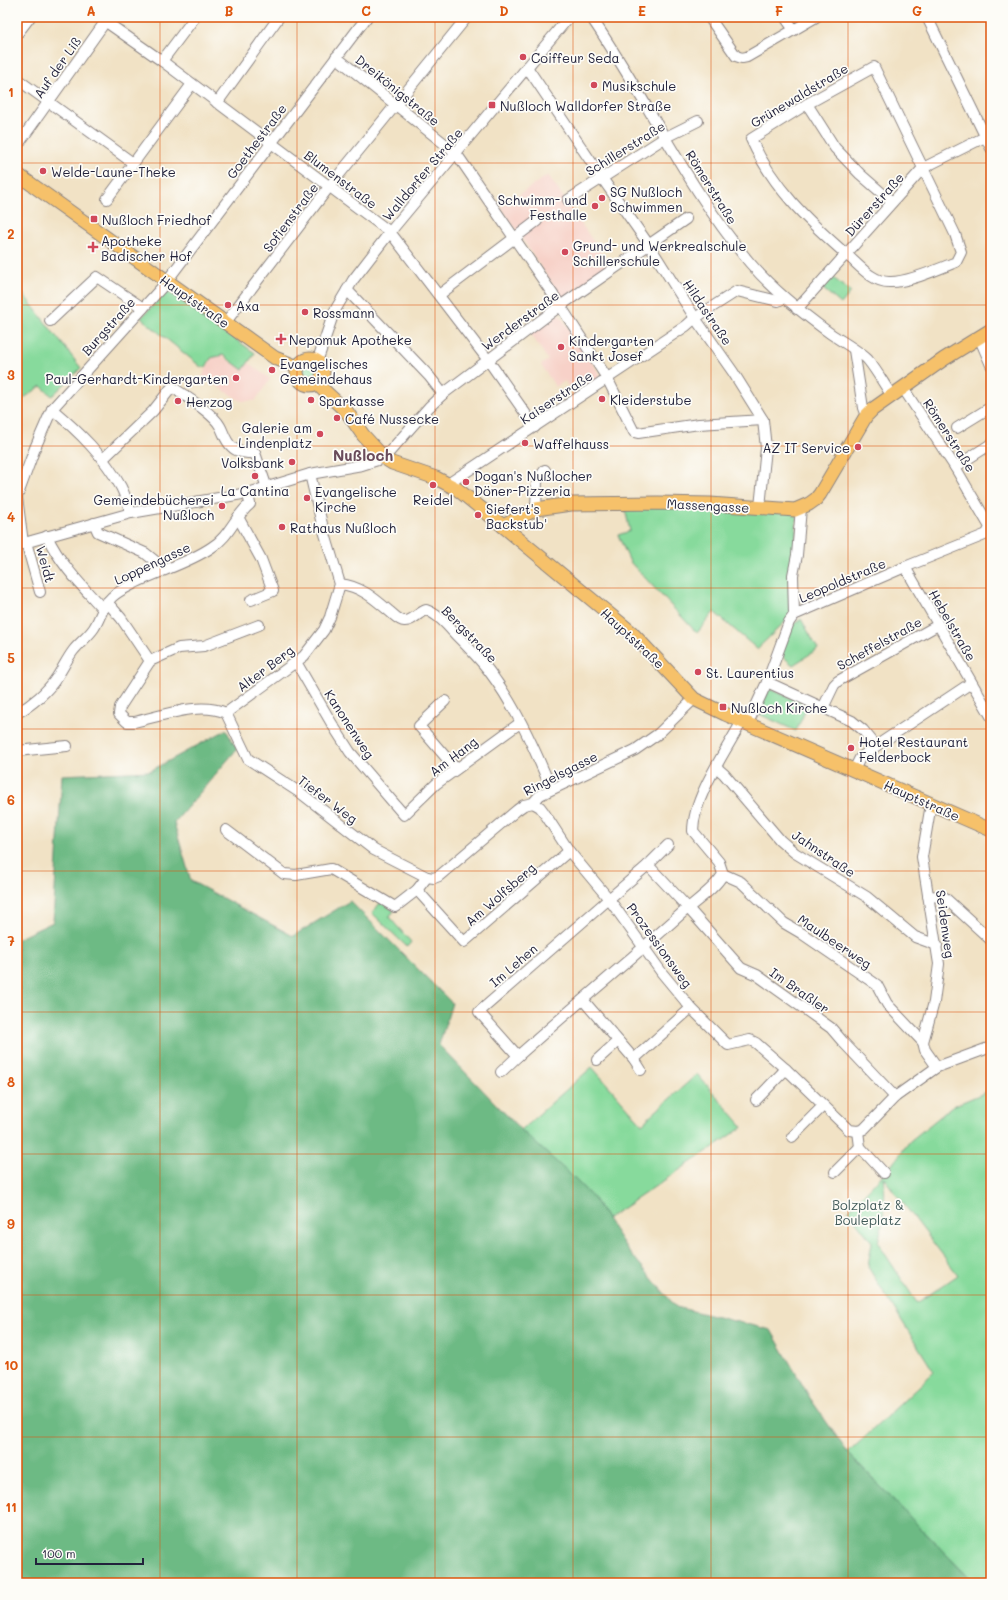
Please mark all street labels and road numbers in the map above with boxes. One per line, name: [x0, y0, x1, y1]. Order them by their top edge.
street label: Auf der Liß: [30, 33, 84, 101]
street label: Dreikönigstraße: [352, 51, 444, 129]
street label: Grünewaldstraße: [747, 59, 851, 131]
street label: Goethestraße: [222, 100, 290, 182]
street label: Schillerstraße: [582, 117, 668, 179]
street label: Walldorfer Straße: [378, 124, 466, 224]
street label: Blumenstraße: [301, 146, 381, 212]
street label: Römerstraße: [683, 147, 741, 227]
street label: Dürerstraße: [841, 169, 907, 239]
street label: Sofienstraße: [258, 179, 322, 255]
street label: Hauptstraße: [157, 271, 233, 331]
street label: Hildastraße: [680, 276, 736, 348]
street label: Werderstraße: [478, 286, 562, 354]
street label: Burgstraße: [78, 293, 138, 359]
street label: Kaiserstraße: [517, 367, 595, 427]
street label: Römerstraße: [920, 395, 980, 475]
street label: Massengasse: [666, 494, 750, 516]
street label: Loppengasse: [111, 538, 193, 588]
street label: Weidt: [33, 544, 59, 585]
street label: Leopoldstraße: [796, 554, 888, 606]
street label: Hebelstraße: [926, 586, 980, 664]
street label: Bergstraße: [438, 602, 502, 666]
street label: Hauptstraße: [598, 604, 668, 672]
street label: Scheffelstraße: [833, 613, 925, 673]
street label: Alter Berg: [233, 641, 297, 695]
street label: Kanonenweg: [321, 686, 379, 762]
street label: Am Hang: [426, 732, 480, 780]
street label: Ringelsgasse: [520, 747, 600, 799]
street label: Tiefer Weg: [295, 771, 361, 827]
street label: Hauptstraße: [881, 776, 963, 824]
street label: Jahnstraße: [789, 826, 859, 880]
street label: Am Wolfsberg: [461, 859, 539, 929]
street label: Seidenweg: [933, 889, 959, 959]
street label: Prozessionsweg: [623, 899, 697, 991]
street label: Maulbeerweg: [795, 910, 875, 972]
street label: Im Lehen: [486, 940, 540, 990]
street label: Im Braßler: [767, 963, 833, 1017]

